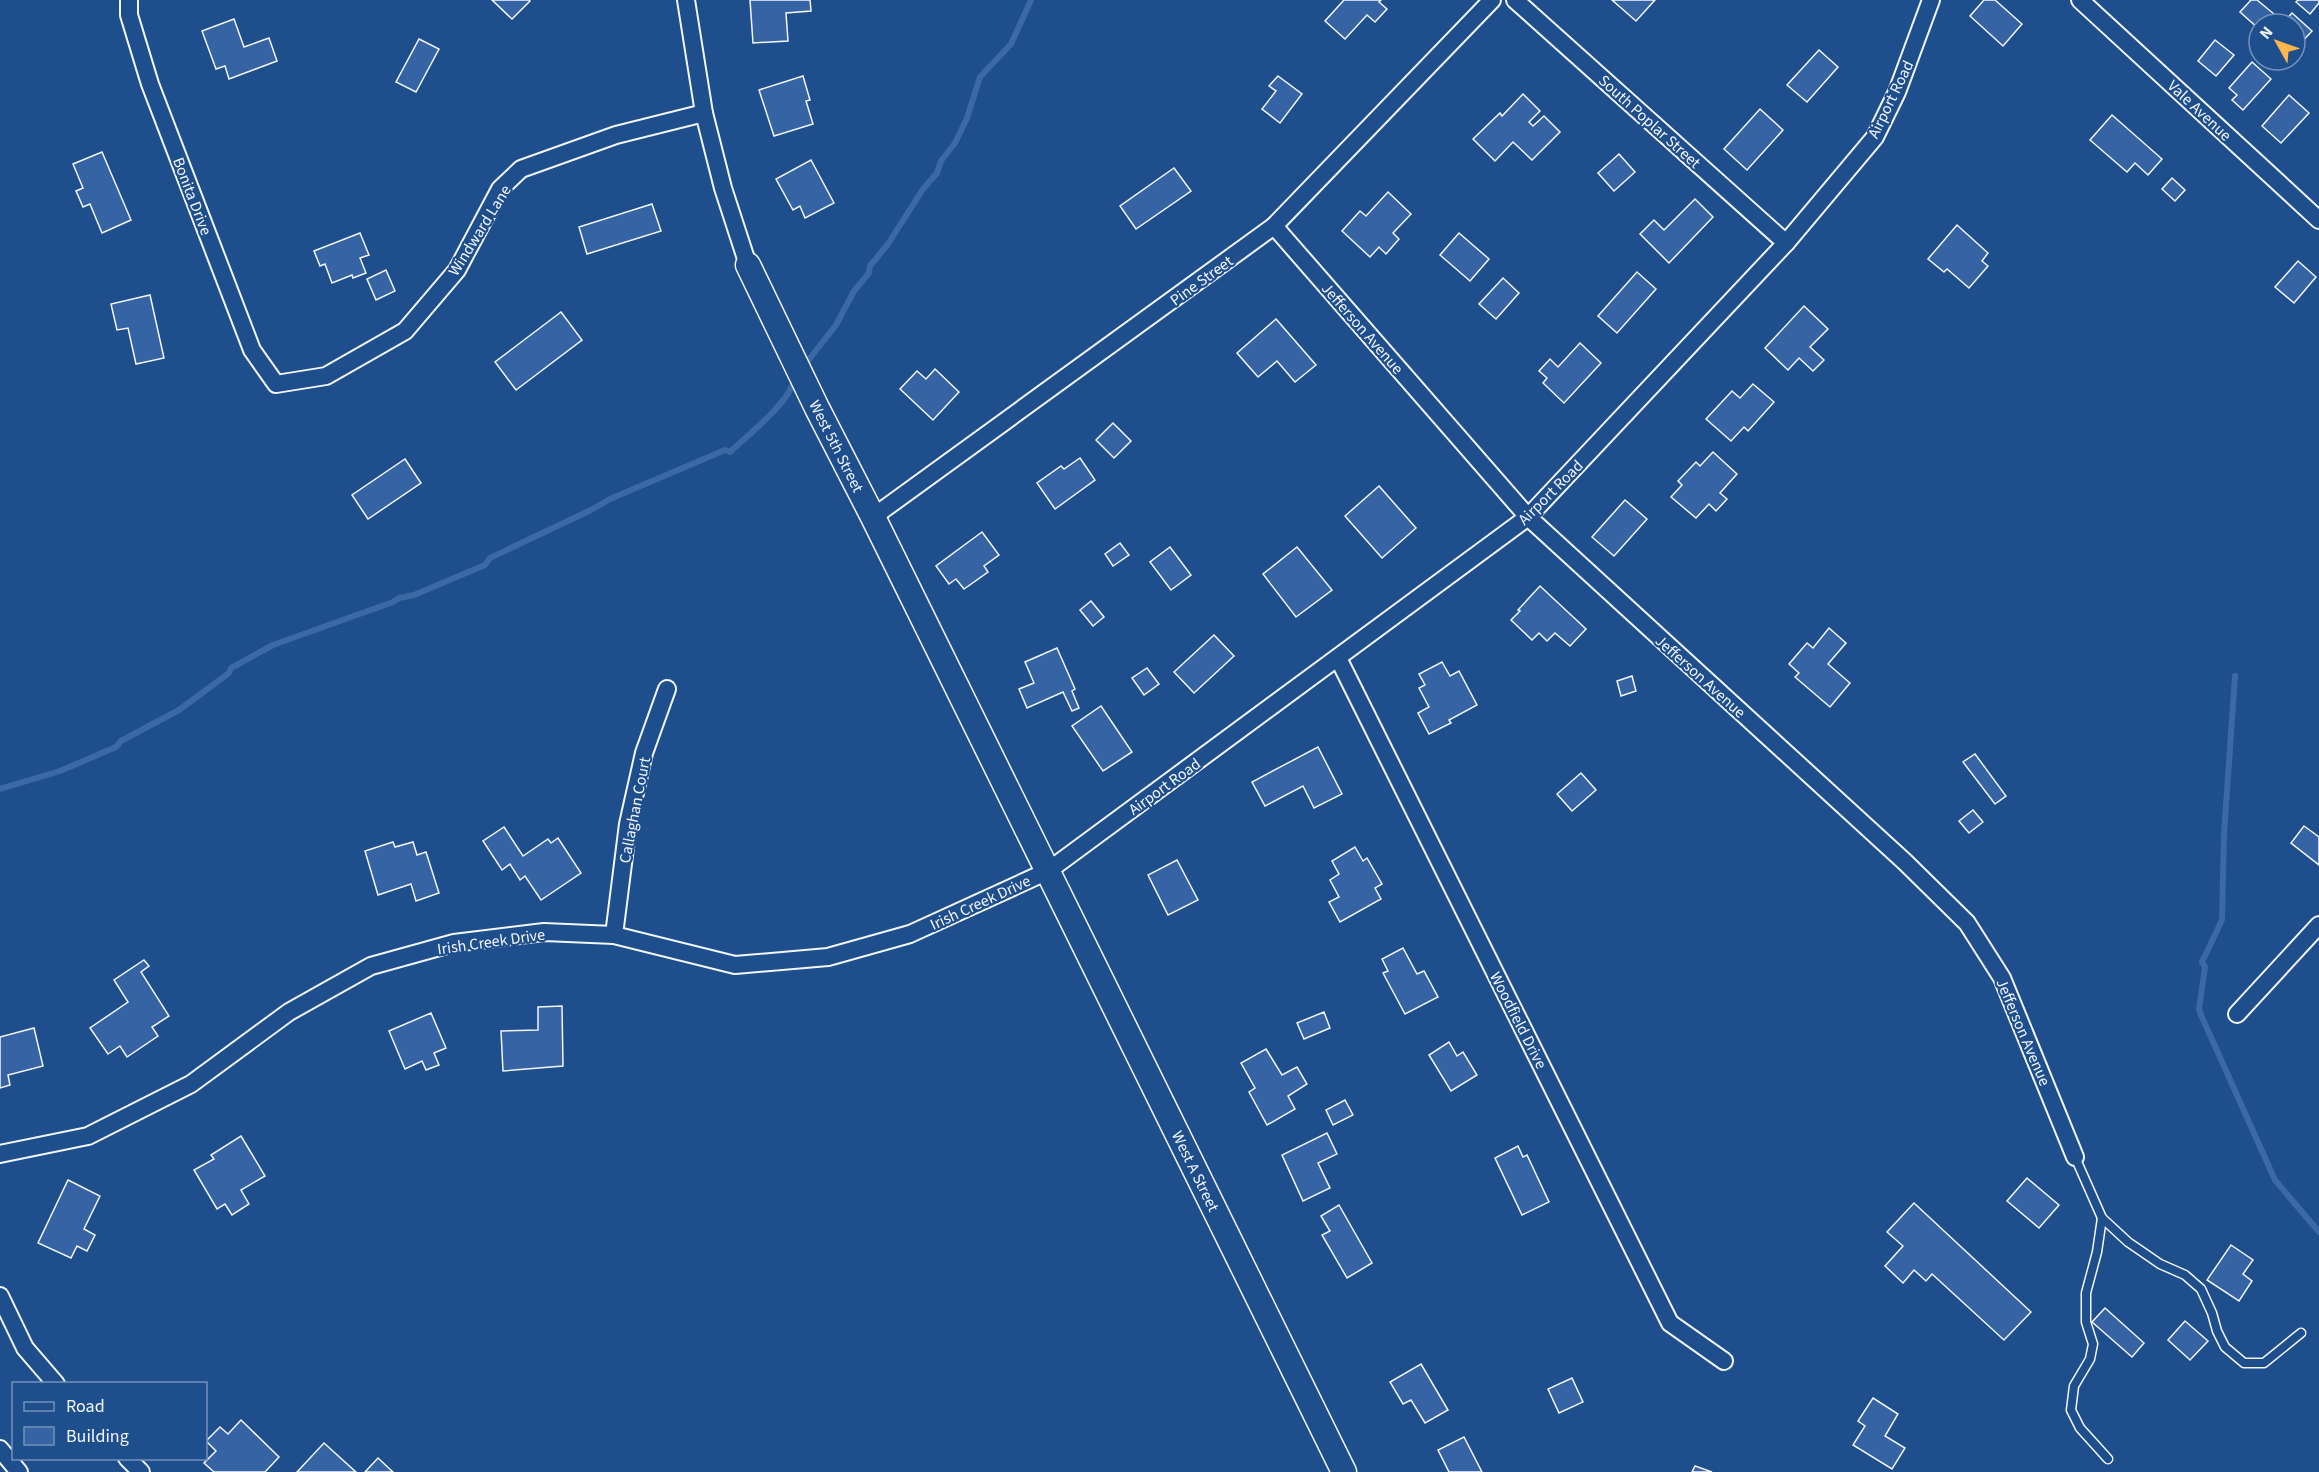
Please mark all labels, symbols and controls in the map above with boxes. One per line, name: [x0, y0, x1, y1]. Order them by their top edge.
north arrow: [2247, 12, 2307, 72]
text: N: [2254, 22, 2278, 44]
street label: Airport Road: [1863, 57, 1919, 142]
street label: South Poplar Street: [1593, 70, 1706, 174]
street label: Vale Avenue: [2162, 75, 2236, 146]
street label: Bonita Drive: [167, 154, 217, 239]
street label: Windward Lane: [443, 181, 517, 280]
street label: Pine Street: [1166, 250, 1238, 311]
street label: Jefferson Avenue: [1316, 278, 1408, 379]
street label: West 5th Street: [803, 397, 869, 497]
street label: Airport Road: [1513, 455, 1588, 530]
street label: Jefferson Avenue: [1650, 630, 1750, 723]
street label: Airport Road: [1124, 753, 1205, 820]
street label: Callaghan Court: [614, 755, 656, 865]
street label: Irish Creek Drive: [927, 870, 1034, 936]
street label: Irish Creek Drive: [436, 924, 546, 960]
street label: Woodfield Drive: [1484, 968, 1552, 1073]
street label: Jefferson Avenue: [1991, 975, 2056, 1090]
street label: West A Street: [1166, 1127, 1224, 1216]
legend: [12, 1382, 207, 1460]
text: Road: [66, 1394, 105, 1419]
text: Building: [66, 1424, 129, 1449]

